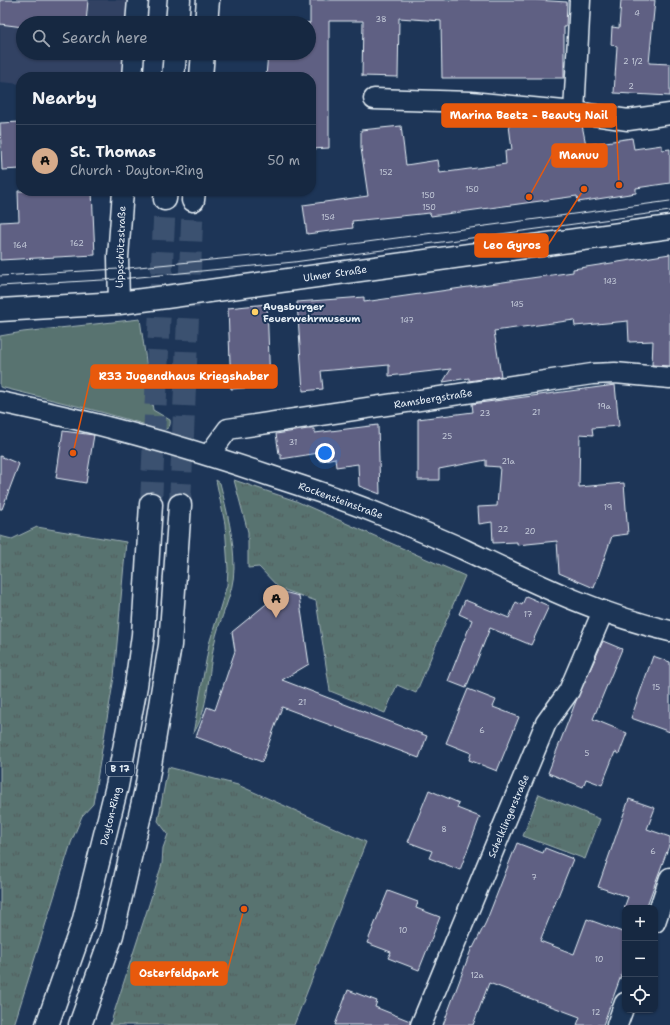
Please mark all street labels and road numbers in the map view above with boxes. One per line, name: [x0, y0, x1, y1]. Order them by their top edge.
street label: Lippschützstraße: [113, 205, 128, 288]
street label: Ulmer Straße: [302, 263, 368, 284]
street label: Ramsbergstraße: [393, 386, 474, 411]
street label: Rockensteinstraße: [297, 479, 385, 522]
road number: B 17: [106, 762, 134, 776]
street label: Schelklingerstraße: [485, 772, 532, 860]
street label: Dayton-Ring: [97, 785, 124, 847]

